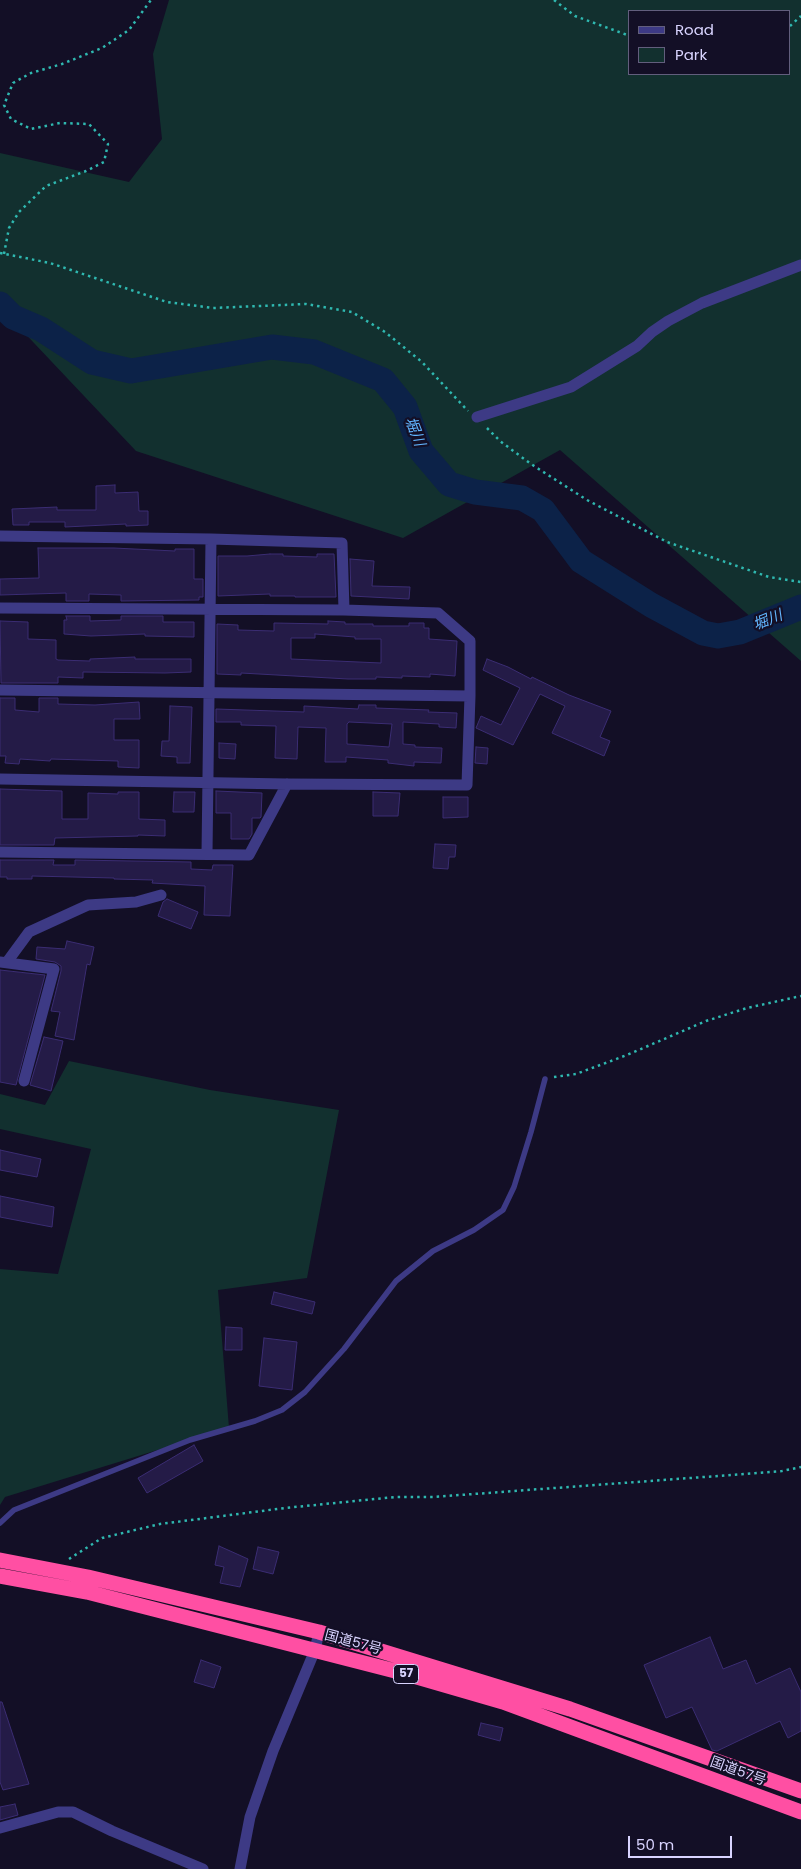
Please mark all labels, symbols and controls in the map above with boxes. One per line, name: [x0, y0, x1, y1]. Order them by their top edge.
legend: [628, 10, 791, 75]
text: Road: [675, 19, 714, 40]
text: Park: [675, 44, 707, 65]
water label: 堀川: [400, 415, 428, 449]
water label: 堀川: [751, 607, 785, 635]
street label: 国道57号: [323, 1627, 383, 1659]
road number: 57: [394, 1665, 418, 1684]
street label: 国道57号: [708, 1754, 768, 1790]
scale bar: [631, 1826, 735, 1858]
text: 50 m: [636, 1834, 674, 1855]

